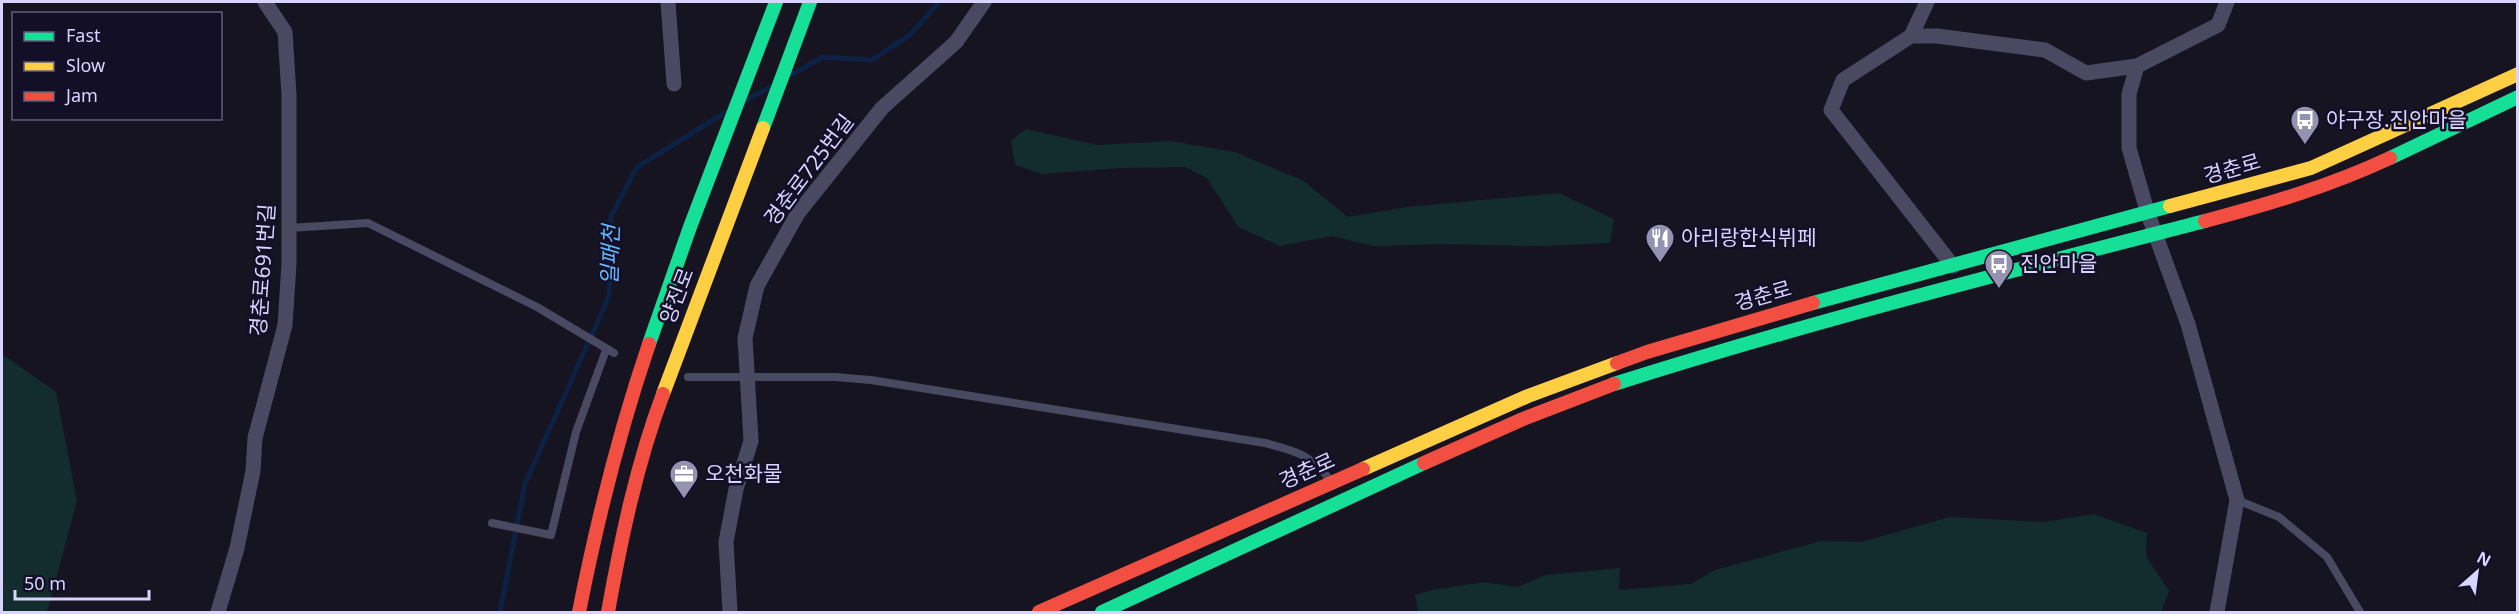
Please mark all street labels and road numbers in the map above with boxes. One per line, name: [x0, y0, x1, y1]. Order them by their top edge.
street label: 경춘로725번길: [757, 108, 859, 231]
street label: 경춘로: [2200, 147, 2263, 189]
street label: 경춘로691번길: [243, 203, 281, 337]
street label: 양진로: [653, 264, 700, 328]
street label: 경춘로: [1731, 274, 1794, 316]
street label: 경춘로: [1274, 446, 1339, 495]

